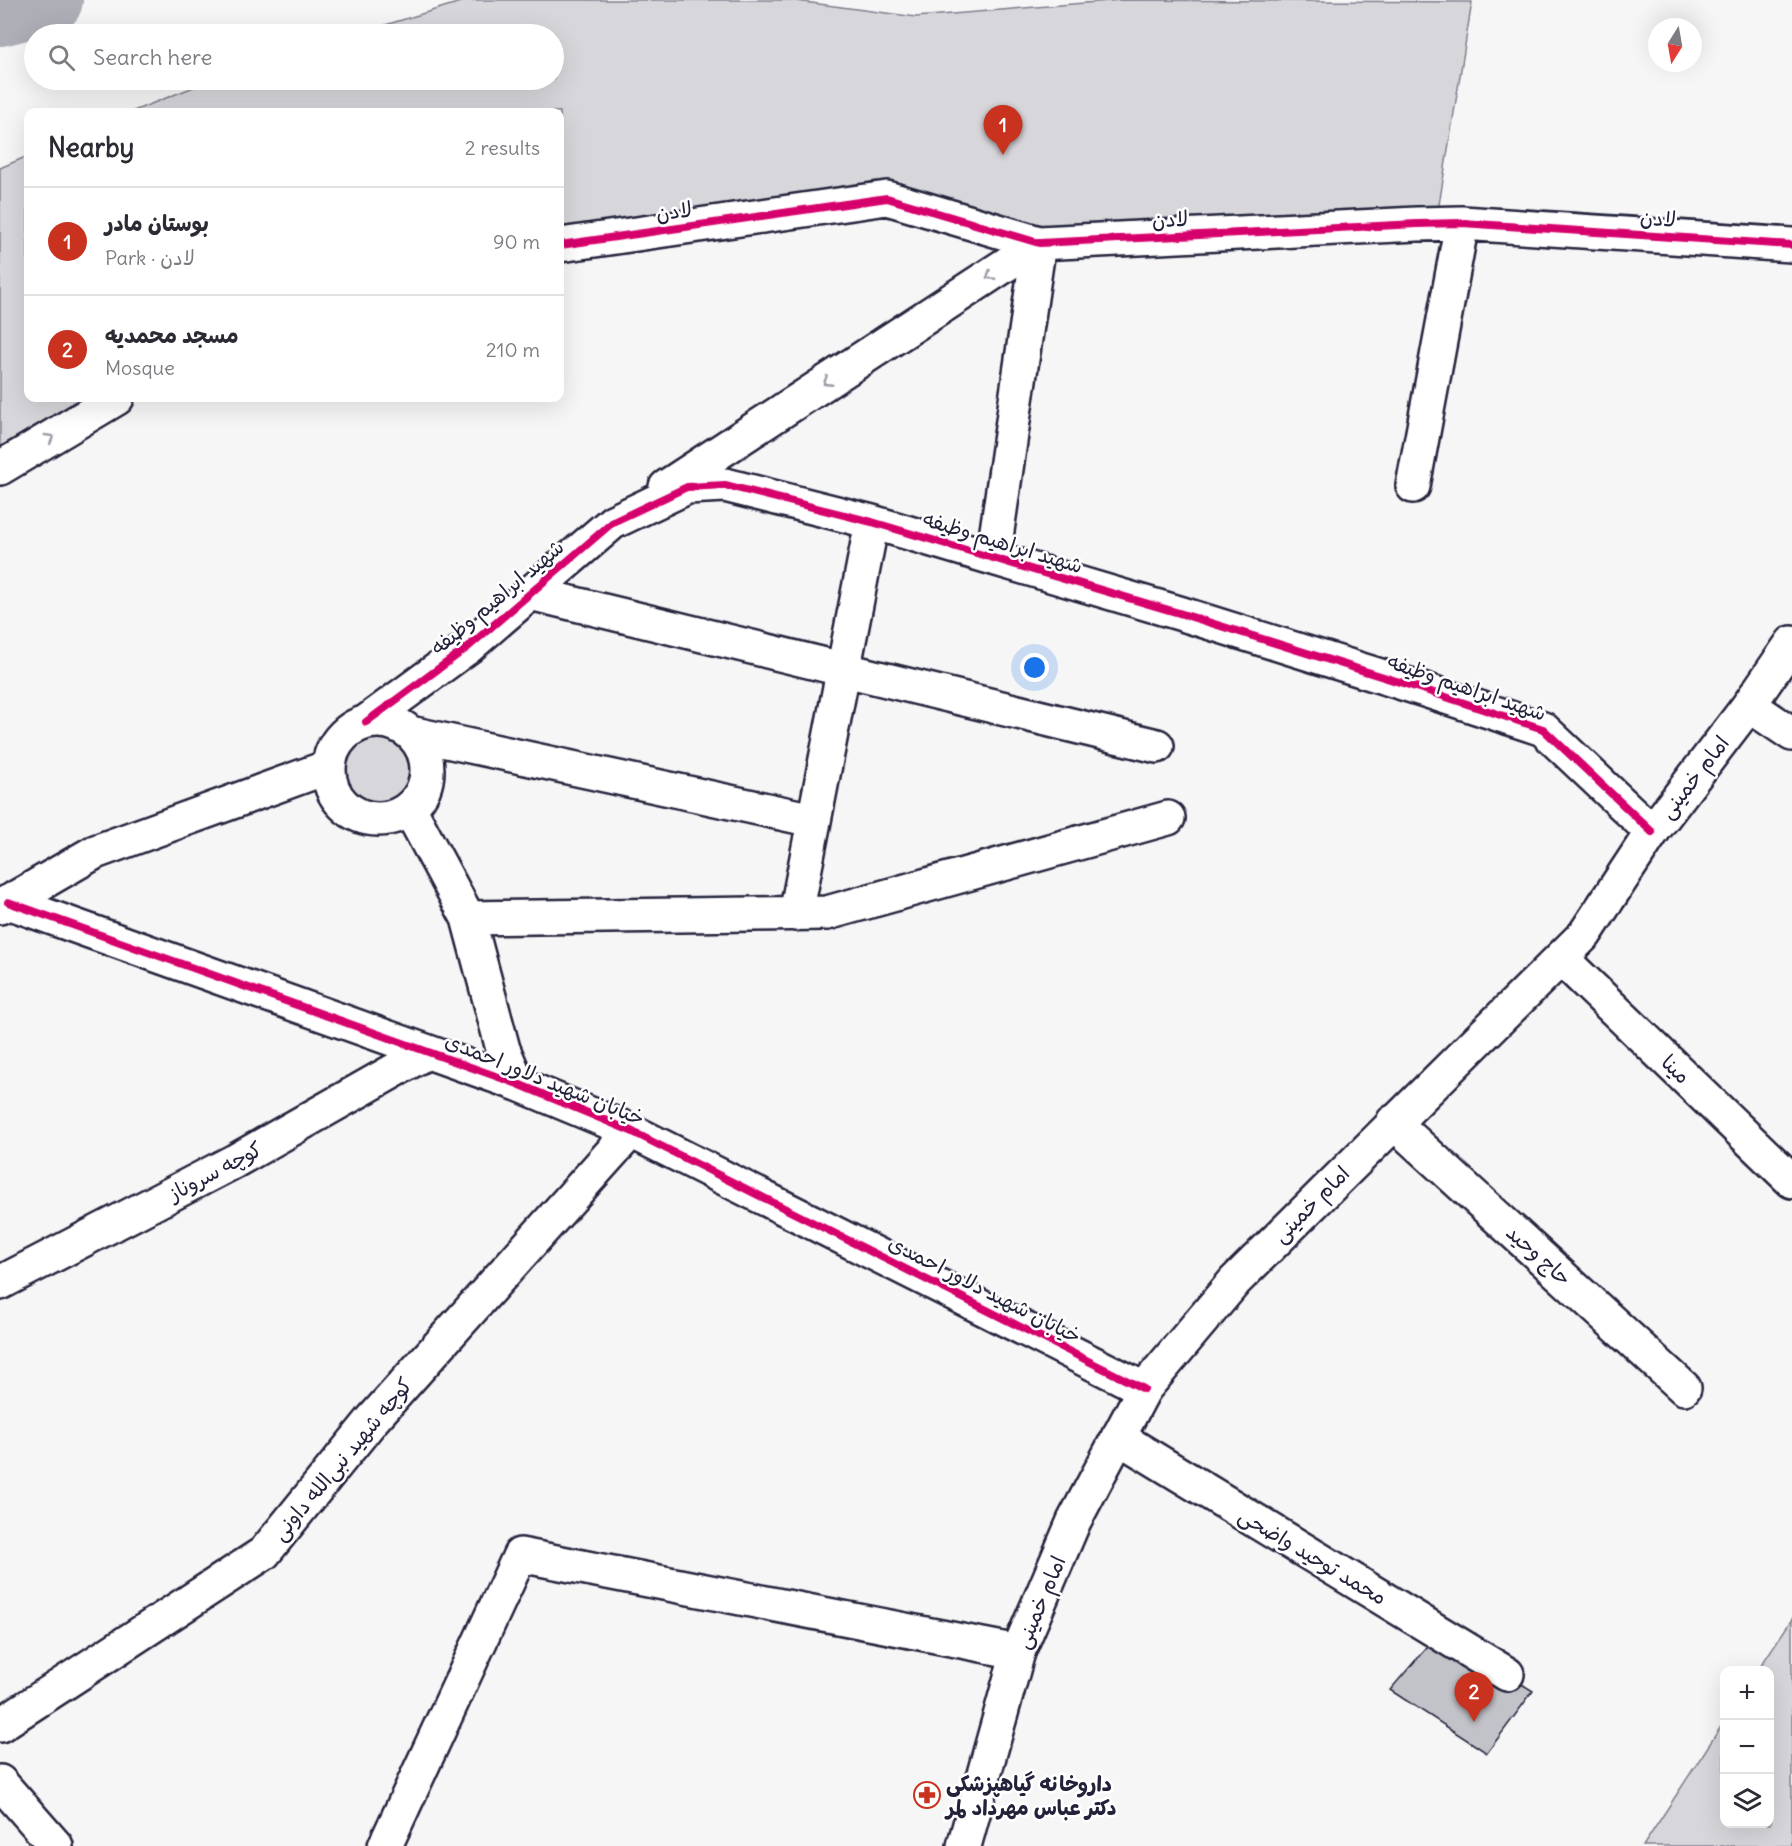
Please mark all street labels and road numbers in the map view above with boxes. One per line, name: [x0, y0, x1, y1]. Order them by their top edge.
street label: لادن: [654, 195, 694, 227]
street label: لادن: [1639, 203, 1677, 233]
street label: لادن: [1151, 205, 1189, 233]
street label: شهید ابراهیم وظیفه: [919, 505, 1086, 582]
street label: شهید ابراهیم وظیفه: [425, 533, 571, 663]
street label: شهید ابراهیم وظیفه: [1383, 647, 1550, 730]
street label: امام خمینی: [1653, 730, 1737, 826]
street label: خیابان شهید دلاور احمدی: [441, 1027, 649, 1131]
street label: مینا: [1656, 1049, 1696, 1089]
street label: کوچه سروناز: [162, 1135, 266, 1208]
street label: امام خمینی: [1267, 1160, 1357, 1250]
street label: حاج وحید: [1500, 1219, 1577, 1292]
street label: خیابان شهید دلاور احمدی: [884, 1229, 1086, 1349]
street label: کوچه شهید نبی‌الله داونی: [266, 1372, 419, 1547]
street label: محمد توحید واضحی: [1233, 1501, 1392, 1612]
street label: امام خمینی: [1008, 1552, 1074, 1654]

